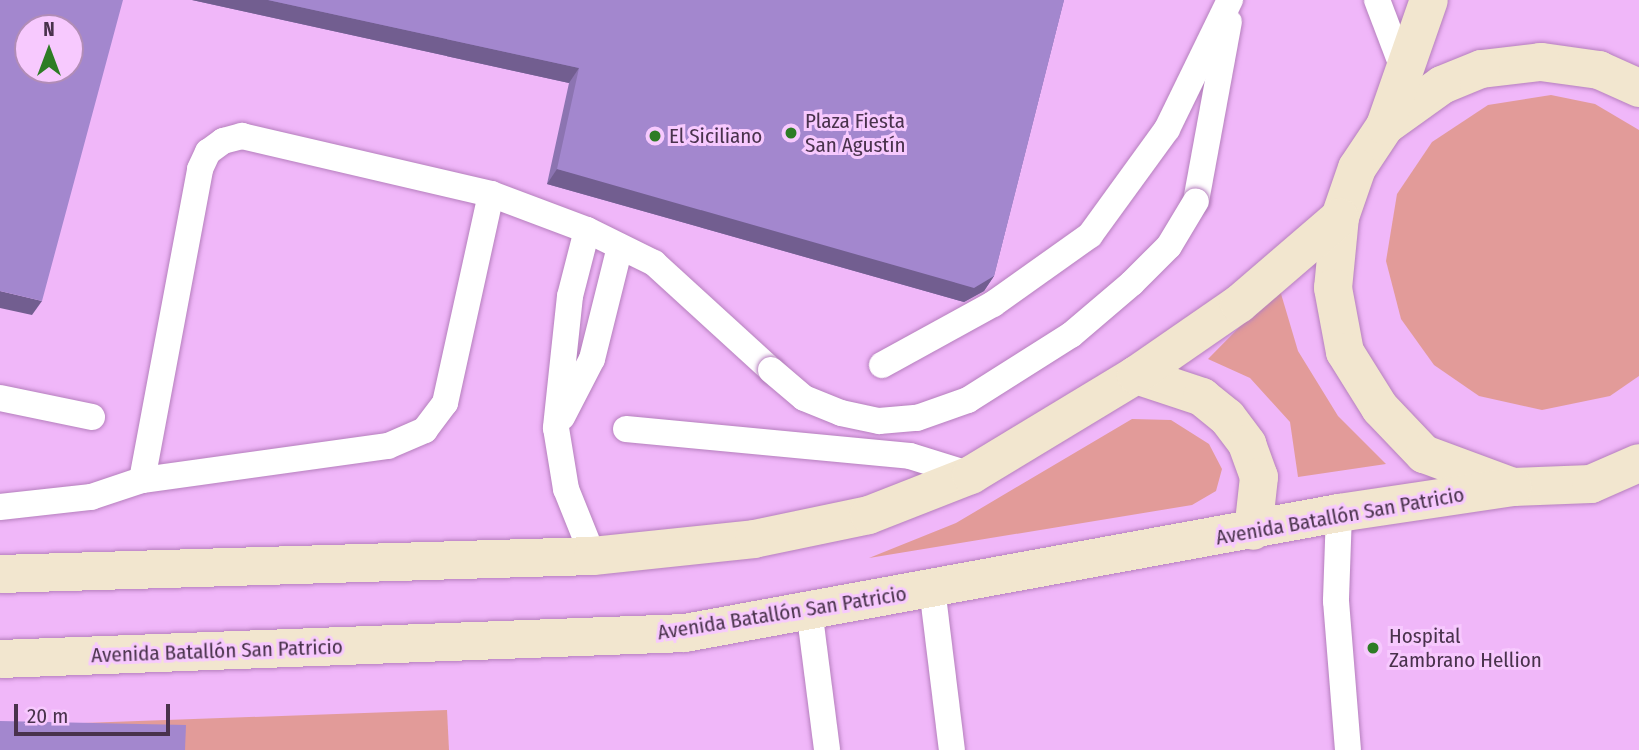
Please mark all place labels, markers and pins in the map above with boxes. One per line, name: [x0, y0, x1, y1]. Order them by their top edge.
place label: Plaza Fiesta San Agustín: [805, 108, 906, 158]
place label: El Siciliano: [669, 123, 762, 149]
marker: Plaza Fiesta San Agustín: [783, 125, 799, 141]
marker: El Siciliano: [647, 128, 663, 144]
place label: Hospital Zambrano Hellion: [1389, 623, 1542, 673]
marker: Hospital Zambrano Hellion: [1363, 638, 1383, 658]

